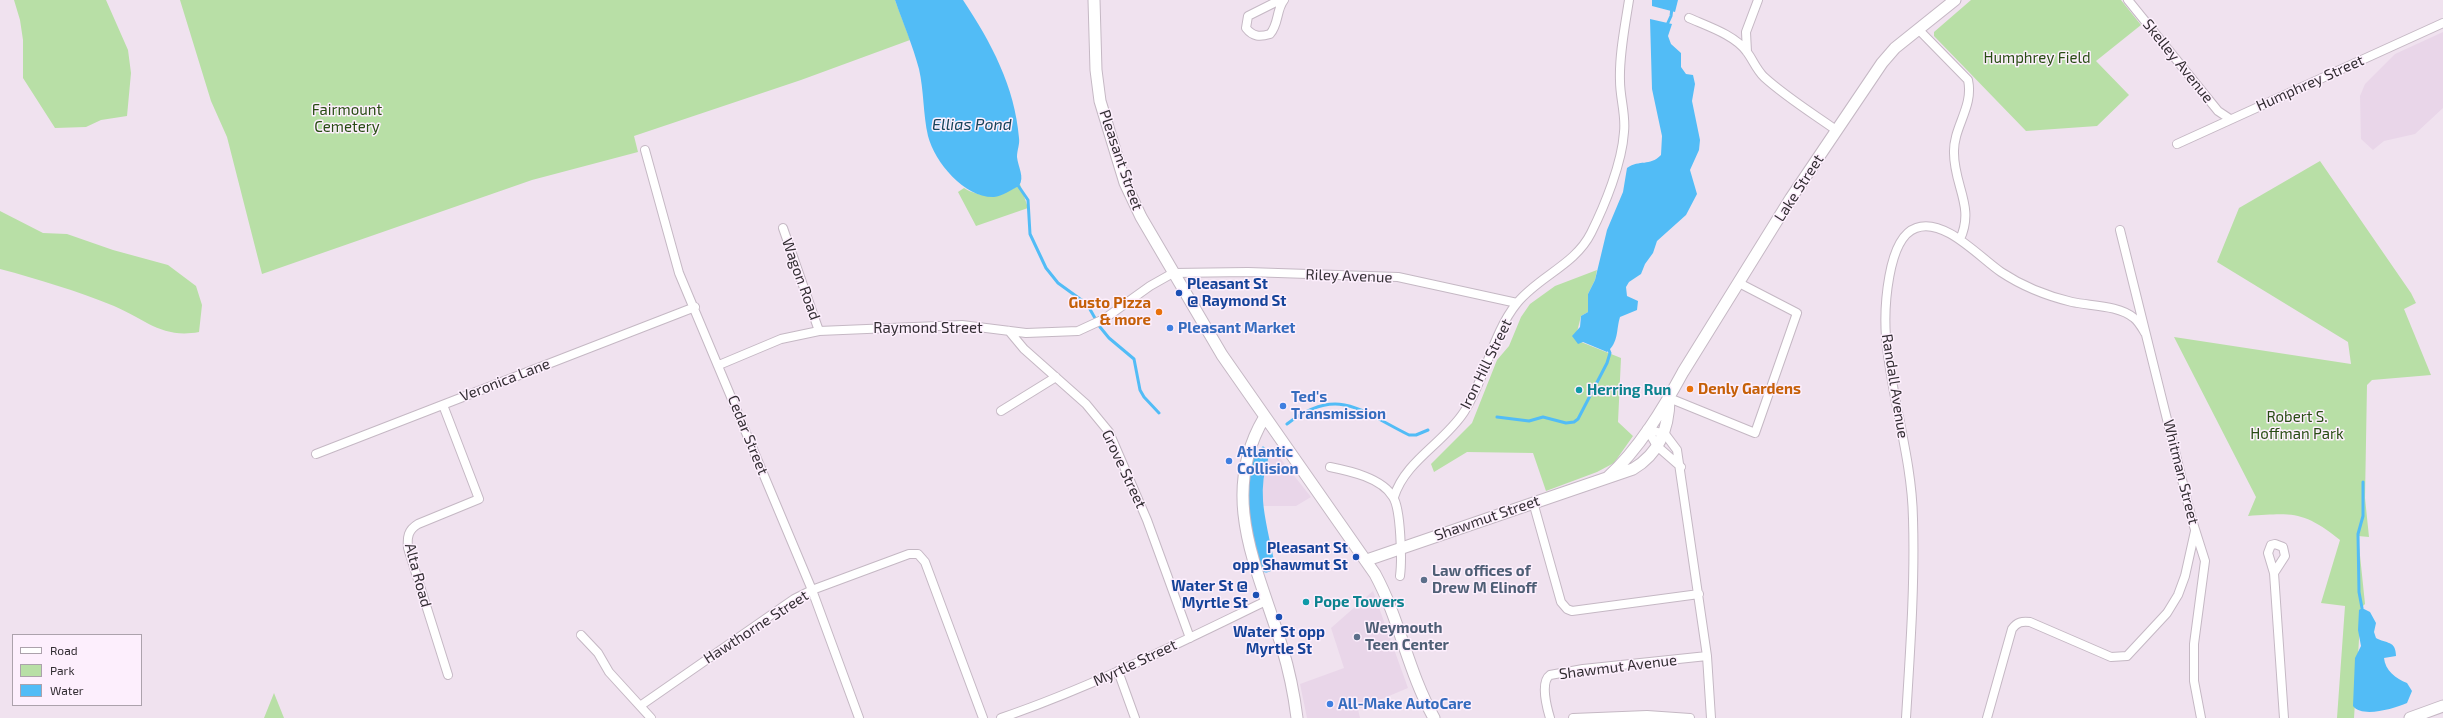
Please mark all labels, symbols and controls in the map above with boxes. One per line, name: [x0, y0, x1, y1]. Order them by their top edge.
street label: Skelley Avenue: [2139, 16, 2217, 106]
park label: Humphrey Field: [1983, 49, 2091, 67]
street label: Humphrey Street: [2253, 51, 2367, 115]
park label: Fairmount Cemetery: [312, 101, 382, 136]
street label: Pleasant Street: [1095, 107, 1147, 213]
water label: Ellias Pond: [932, 115, 1012, 135]
street label: Lake Street: [1771, 151, 1827, 225]
street label: Wagon Road: [778, 236, 824, 322]
street label: Riley Avenue: [1305, 265, 1393, 287]
place label: Pleasant St @ Raymond St: [1187, 275, 1286, 310]
marker: Pleasant St @ Raymond St: [1174, 288, 1184, 298]
place label: Gusto Pizza & more: [1068, 294, 1151, 329]
marker: Gusto Pizza & more: [1154, 307, 1164, 317]
street label: Iron Hill Street: [1456, 316, 1516, 412]
street label: Raymond Street: [873, 319, 983, 337]
place label: Pleasant Market: [1178, 319, 1296, 337]
marker: Pleasant Market: [1165, 323, 1175, 333]
street label: Randall Avenue: [1878, 332, 1912, 440]
street label: Veronica Lane: [457, 355, 553, 405]
place label: Denly Gardens: [1698, 380, 1801, 398]
place label: Herring Run: [1587, 381, 1671, 399]
marker: Denly Gardens: [1685, 384, 1695, 394]
marker: Herring Run: [1574, 385, 1584, 395]
place label: Ted's Transmission: [1291, 388, 1386, 423]
street label: Cedar Street: [724, 392, 772, 478]
marker: Ted's Transmission: [1278, 401, 1288, 411]
park label: Robert S. Hoffman Park: [2250, 408, 2344, 443]
street label: Whitman Street: [2159, 418, 2203, 526]
street label: Grove Street: [1098, 427, 1150, 511]
place label: Atlantic Collision: [1237, 443, 1299, 478]
marker: Atlantic Collision: [1224, 456, 1234, 466]
street label: Shawmut Street: [1432, 492, 1542, 544]
place label: Pleasant St opp Shawmut St: [1232, 539, 1348, 574]
street label: Alta Road: [401, 541, 435, 609]
marker: Pleasant St opp Shawmut St: [1351, 552, 1361, 562]
place label: Law offices of Drew M Elinoff: [1432, 562, 1537, 597]
marker: Law offices of Drew M Elinoff: [1419, 575, 1429, 585]
place label: Water St @ Myrtle St: [1171, 577, 1248, 612]
street label: Hawthorne Street: [700, 586, 812, 668]
marker: Water St @ Myrtle St: [1251, 590, 1261, 600]
place label: Pope Towers: [1314, 593, 1405, 611]
marker: Pope Towers: [1301, 597, 1311, 607]
marker: Water St opp Myrtle St: [1274, 612, 1284, 622]
place label: Weymouth Teen Center: [1365, 619, 1449, 654]
place label: Water St opp Myrtle St: [1233, 623, 1325, 658]
marker: Weymouth Teen Center: [1352, 632, 1362, 642]
legend: [12, 634, 142, 706]
street label: Myrtle Street: [1090, 636, 1180, 690]
text: Road: [50, 643, 78, 657]
street label: Shawmut Avenue: [1558, 651, 1678, 683]
text: Park: [50, 663, 75, 677]
text: Water: [50, 683, 84, 697]
place label: All-Make AutoCare: [1338, 695, 1471, 713]
marker: All-Make AutoCare: [1325, 699, 1335, 709]

